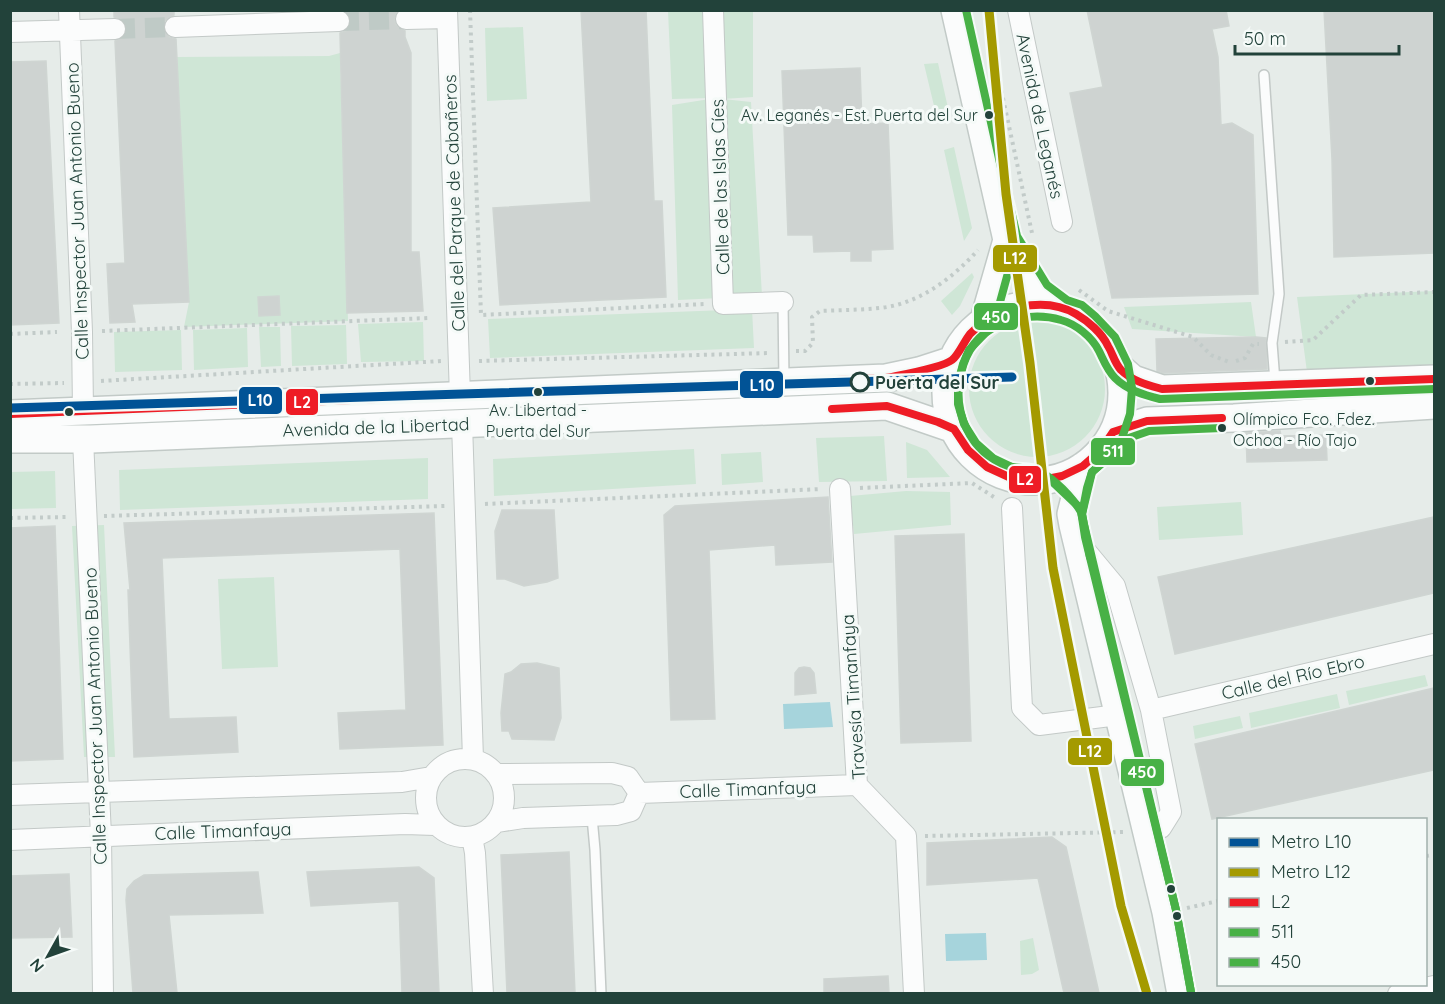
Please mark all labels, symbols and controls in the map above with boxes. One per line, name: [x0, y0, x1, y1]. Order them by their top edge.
scale bar: [1235, 18, 1398, 56]
text: 50 m: [1244, 27, 1286, 50]
street label: Avenida de Leganés: [1011, 31, 1069, 201]
street label: Calle Inspector Juan Antonio Bueno: [60, 62, 94, 360]
street label: Calle del Parque de Cabañeros: [438, 74, 470, 332]
street label: Calle de las Islas Cíes: [705, 99, 735, 275]
place label: Av. Leganés - Est. Puerta del Sur: [741, 105, 978, 125]
marker: Av. Leganés - Est. Puerta del Sur: [983, 109, 995, 121]
line badge: L12: [992, 244, 1038, 273]
text: L12: [1003, 248, 1027, 268]
line badge: 450: [973, 302, 1019, 331]
text: 450: [982, 307, 1010, 327]
line badge: L10: [739, 370, 784, 399]
place label: Puerta del Sur: [875, 371, 1000, 394]
marker: Puerta del Sur: [850, 372, 870, 392]
text: L10: [749, 375, 775, 395]
unlabelled marker: [1364, 375, 1376, 387]
line badge: L10: [238, 386, 283, 415]
marker: Av. Libertad - Puerta del Sur: [532, 386, 544, 398]
line badge: L2: [285, 388, 319, 416]
text: L10: [247, 390, 273, 410]
text: L2: [293, 392, 311, 412]
place label: Av. Libertad - Puerta del Sur: [486, 400, 590, 441]
unlabelled marker: [63, 406, 75, 418]
place label: Olímpico Fco. Fdez. Ochoa - Río Tajo: [1233, 409, 1375, 450]
street label: Avenida de la Libertad: [282, 412, 470, 442]
marker: Olímpico Fco. Fdez. Ochoa - Río Tajo: [1216, 422, 1228, 434]
line badge: 511: [1090, 437, 1136, 466]
text: 511: [1102, 441, 1124, 461]
line badge: L2: [1008, 465, 1042, 494]
text: L2: [1016, 469, 1034, 489]
street label: Calle Inspector Juan Antonio Bueno: [78, 567, 112, 865]
street label: Travesía Timanfaya: [836, 613, 870, 781]
street label: Calle del Río Ebro: [1219, 649, 1367, 705]
line badge: L12: [1067, 737, 1113, 766]
text: L12: [1078, 741, 1102, 761]
line badge: 450: [1120, 758, 1165, 787]
text: 450: [1128, 762, 1156, 782]
street label: Calle Timanfaya: [679, 775, 817, 803]
street label: Calle Timanfaya: [154, 817, 292, 845]
legend: [1217, 818, 1427, 986]
text: Metro L10: [1271, 830, 1351, 853]
text: Metro L12: [1271, 860, 1351, 883]
unlabelled marker: [1165, 883, 1177, 895]
text: L2: [1271, 890, 1291, 913]
unlabelled marker: [1171, 910, 1183, 922]
text: 511: [1271, 920, 1294, 943]
north arrow: [18, 926, 78, 986]
text: 450: [1271, 950, 1301, 973]
text: N: [25, 955, 48, 977]

